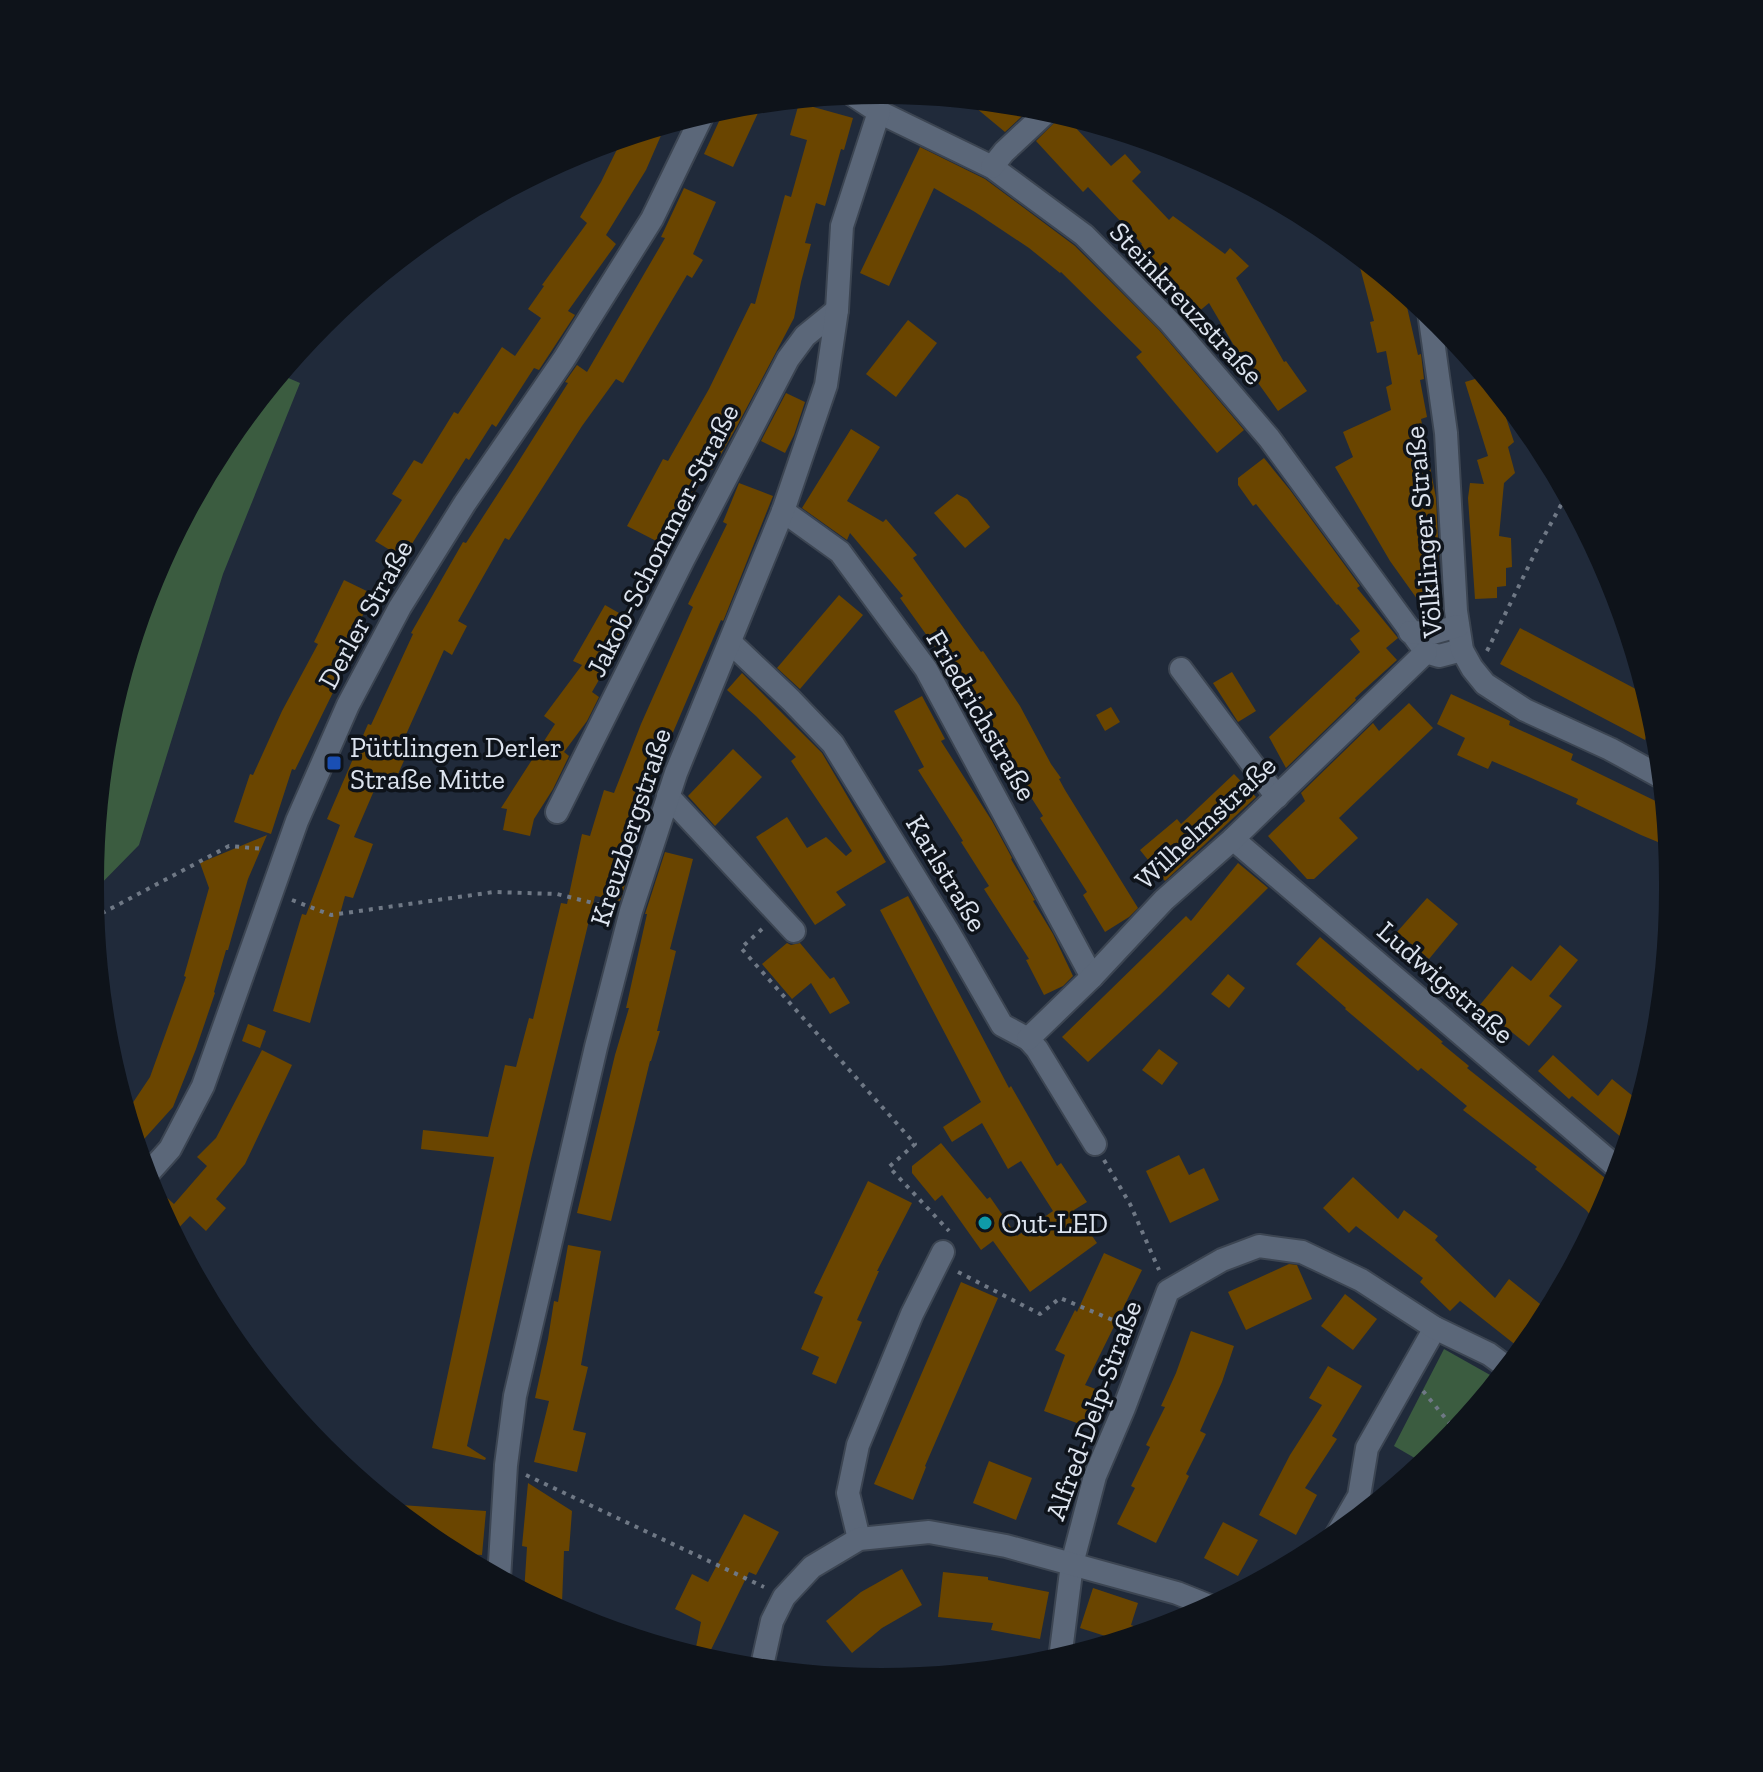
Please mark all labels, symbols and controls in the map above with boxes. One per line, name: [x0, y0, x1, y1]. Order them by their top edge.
street label: Steinkreuzstraße: [1103, 215, 1270, 391]
street label: Jakob-Schommer-Straße: [579, 398, 746, 682]
street label: Völklinger Straße: [1398, 425, 1449, 640]
street label: Derler Straße: [311, 534, 420, 694]
street label: Friedrichstraße: [919, 624, 1044, 806]
street label: Kreuzbergstraße: [583, 724, 678, 930]
place label: Püttlingen Derler Straße Mitte: [350, 731, 562, 796]
street label: Wilhelmstraße: [1128, 749, 1283, 896]
marker: Püttlingen Derler Straße Mitte: [325, 754, 343, 772]
street label: Karlstraße: [899, 809, 994, 937]
street label: Ludwigstraße: [1371, 914, 1521, 1051]
place label: Out-LED: [1001, 1207, 1108, 1240]
marker: Out-LED: [976, 1214, 994, 1232]
street label: Alfred-Delp-Straße: [1038, 1296, 1148, 1524]

